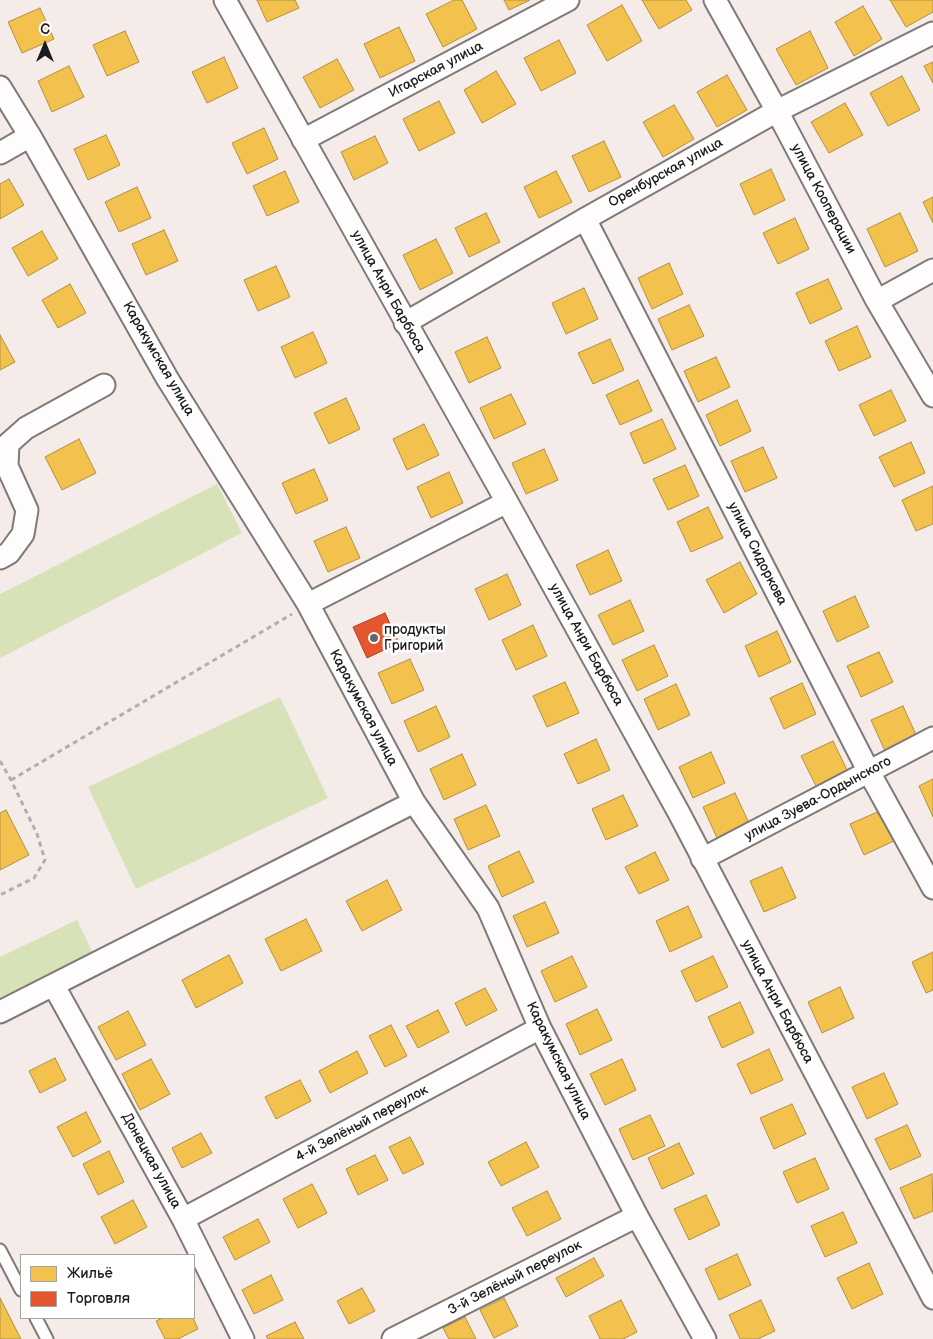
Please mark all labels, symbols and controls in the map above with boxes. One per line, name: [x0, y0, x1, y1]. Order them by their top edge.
north arrow: [20, 20, 70, 70]
text: С: [40, 21, 50, 38]
street label: Игарская улица: [386, 38, 486, 102]
street label: Оренбурская улица: [606, 135, 726, 211]
street label: улица Кооперации: [787, 141, 859, 257]
street label: улица Анри Барбюса: [347, 228, 429, 356]
street label: Каракумская улица: [118, 299, 198, 419]
street label: улица Сидоркова: [724, 500, 790, 608]
street label: улица Анри Барбюса: [545, 581, 627, 709]
place label: продукты Григорий: [384, 622, 446, 654]
marker: продукты Григорий: [368, 632, 380, 644]
street label: Каракумская улица: [325, 647, 401, 769]
street label: улица Зуева-Ордынского: [742, 753, 894, 845]
street label: улица Анри Барбюса: [737, 937, 817, 1067]
street label: Каракумская улица: [522, 999, 594, 1123]
street label: 4-й Зелёный переулок: [293, 1082, 431, 1166]
street label: Донецкая улица: [118, 1110, 184, 1212]
street label: 3-й Зелёный переулок: [445, 1237, 585, 1319]
legend: [20, 1254, 195, 1319]
text: Жильё: [67, 1264, 113, 1283]
text: Торговля: [67, 1289, 130, 1308]

